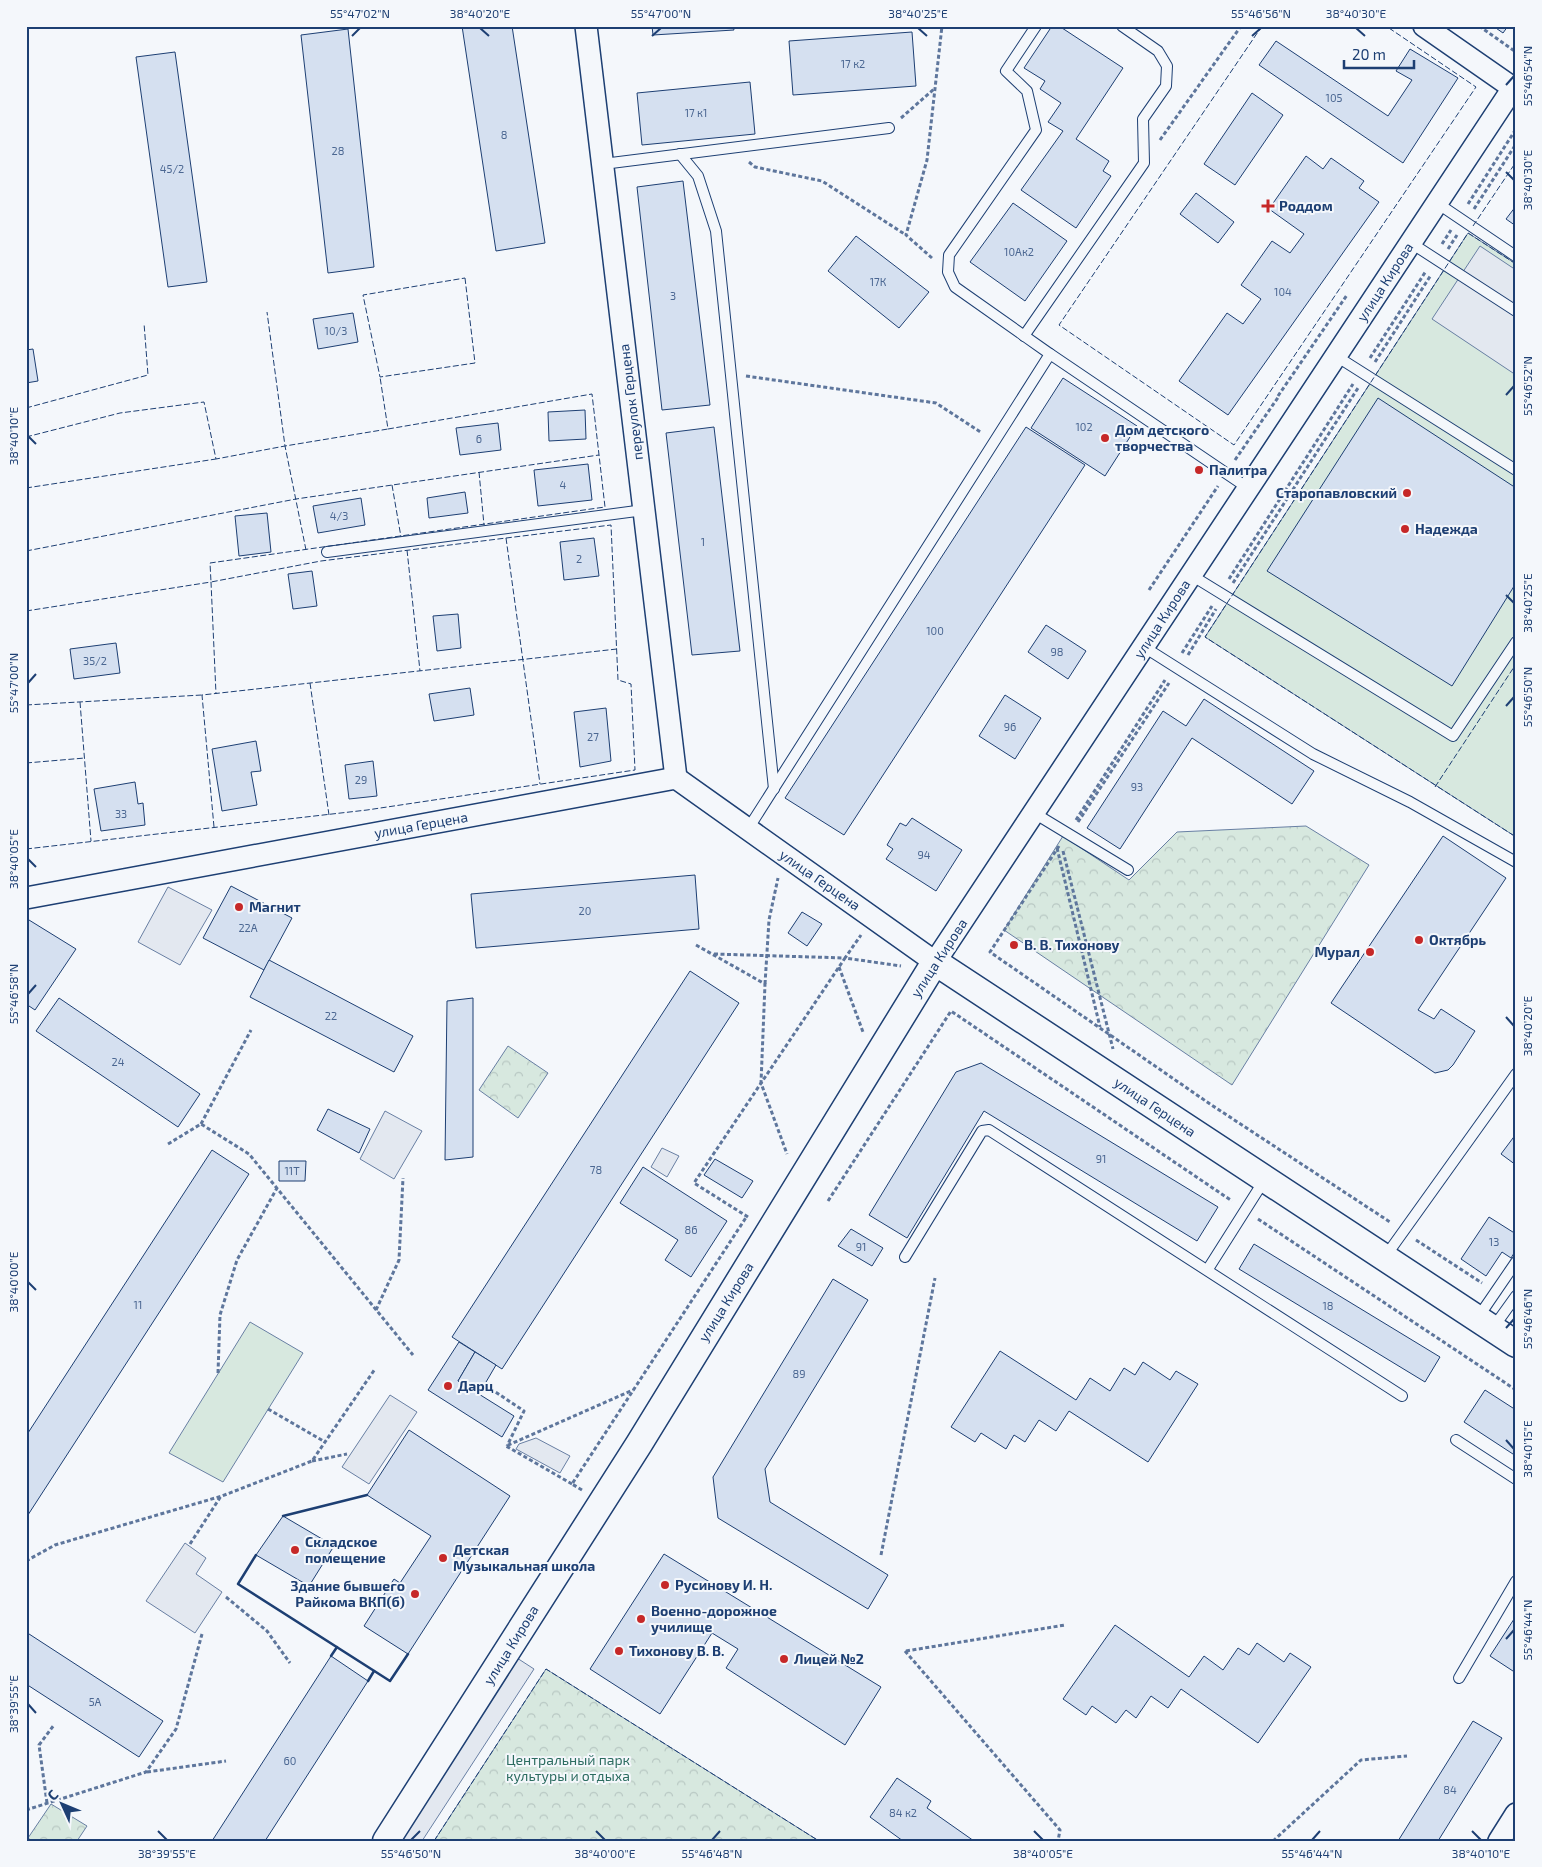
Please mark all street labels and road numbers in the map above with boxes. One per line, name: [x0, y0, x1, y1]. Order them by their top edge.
street label: улица Кирова: [1353, 239, 1416, 324]
street label: переулок Герцена: [615, 343, 646, 461]
street label: улица Кирова: [1130, 576, 1193, 661]
street label: улица Герцена: [373, 808, 469, 841]
street label: улица Герцена: [777, 845, 864, 914]
street label: улица Кирова: [907, 915, 970, 1000]
street label: улица Герцена: [1111, 1073, 1199, 1140]
street label: улица Кирова: [694, 1259, 757, 1345]
street label: улица Кирова: [479, 1602, 542, 1688]

